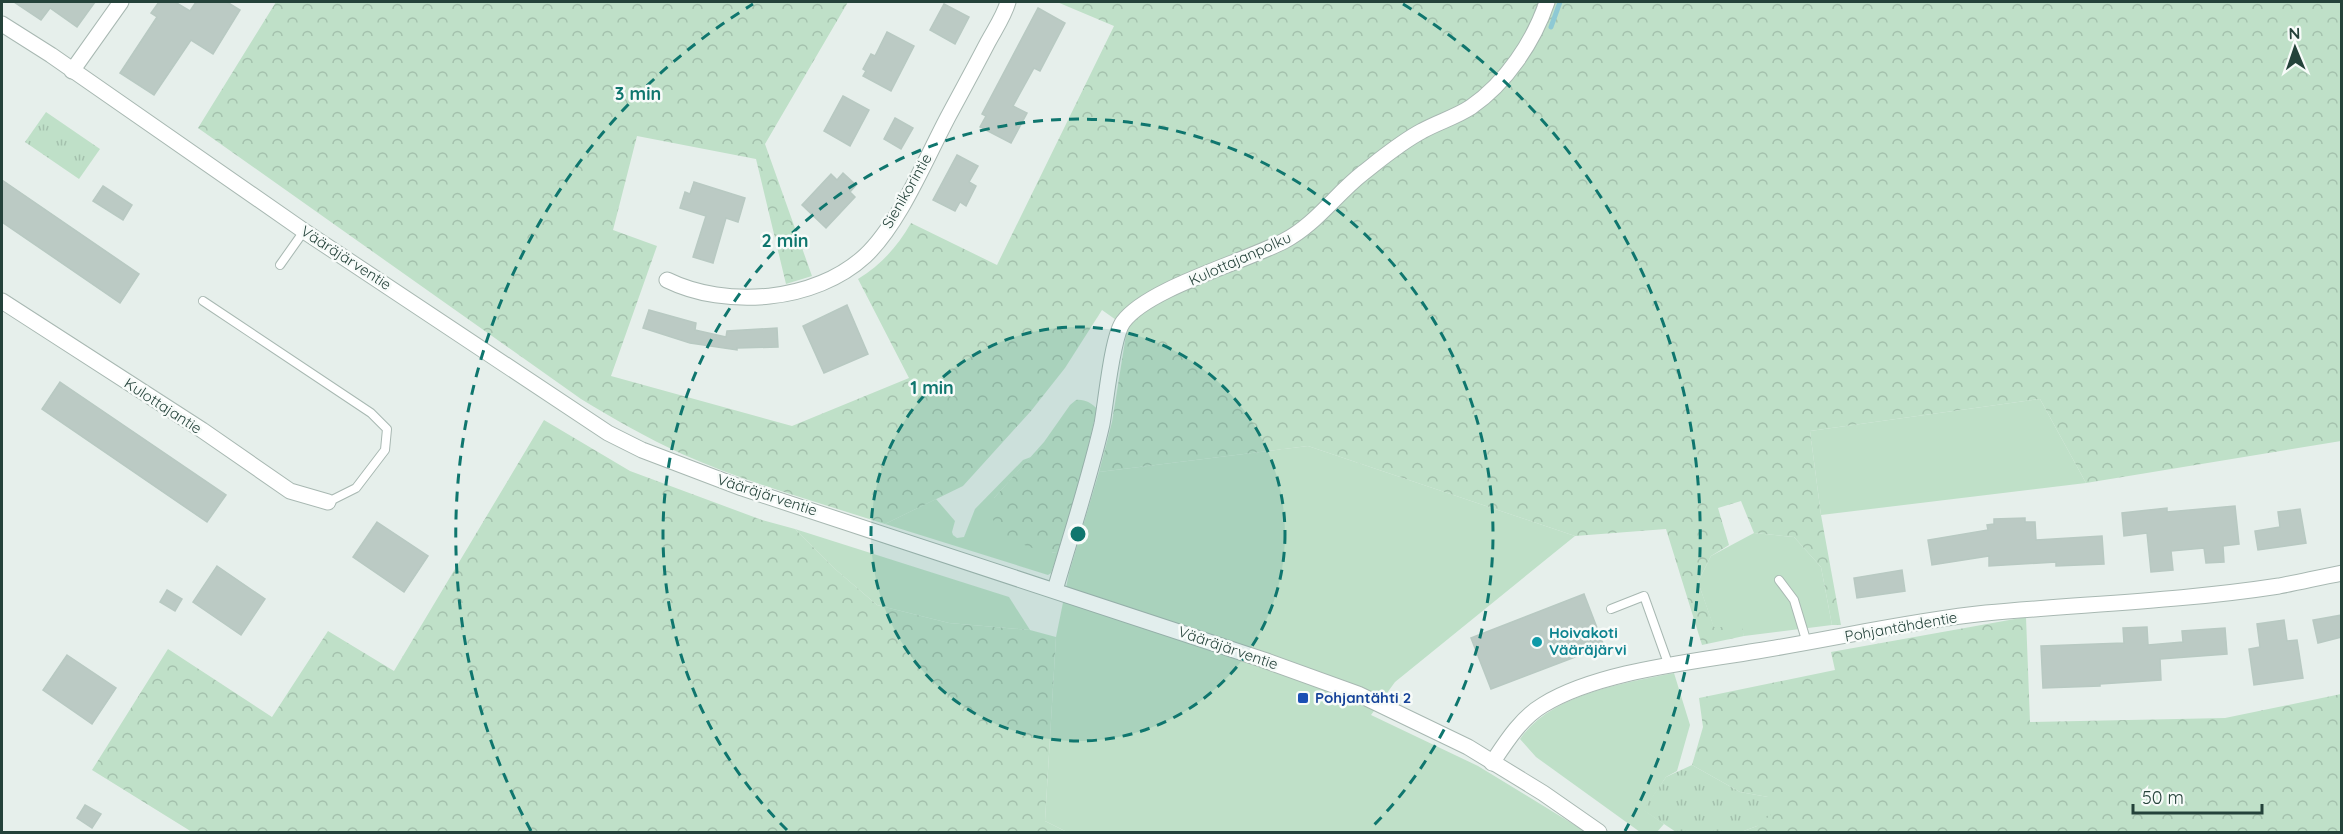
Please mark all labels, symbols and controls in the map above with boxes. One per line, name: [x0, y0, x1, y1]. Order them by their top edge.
north arrow: [2265, 18, 2325, 78]
text: N: [2288, 23, 2301, 43]
text: 3 min: [615, 82, 661, 105]
street label: Sienikorintie: [878, 150, 936, 232]
street label: Vääräjärventie: [297, 221, 395, 294]
street label: Kulottajanpolku: [1186, 227, 1294, 290]
text: 2 min: [762, 229, 808, 252]
street label: Kulottajantie: [121, 373, 206, 438]
text: 1 min: [910, 376, 954, 399]
street label: Vääräjärventie: [715, 469, 820, 520]
centre of rings: [1068, 524, 1088, 544]
street label: Pohjantähdentie: [1843, 607, 1959, 646]
street label: Vääräjärventie: [1176, 622, 1281, 673]
place label: Hoivakoti Vääräjärvi: [1549, 623, 1627, 659]
marker: Hoivakoti Vääräjärvi: [1530, 635, 1544, 649]
place label: Pohjantähti 2: [1315, 688, 1411, 707]
marker: Pohjantähti 2: [1296, 691, 1310, 705]
scale bar: [2133, 777, 2262, 815]
text: 50 m: [2142, 786, 2184, 809]

